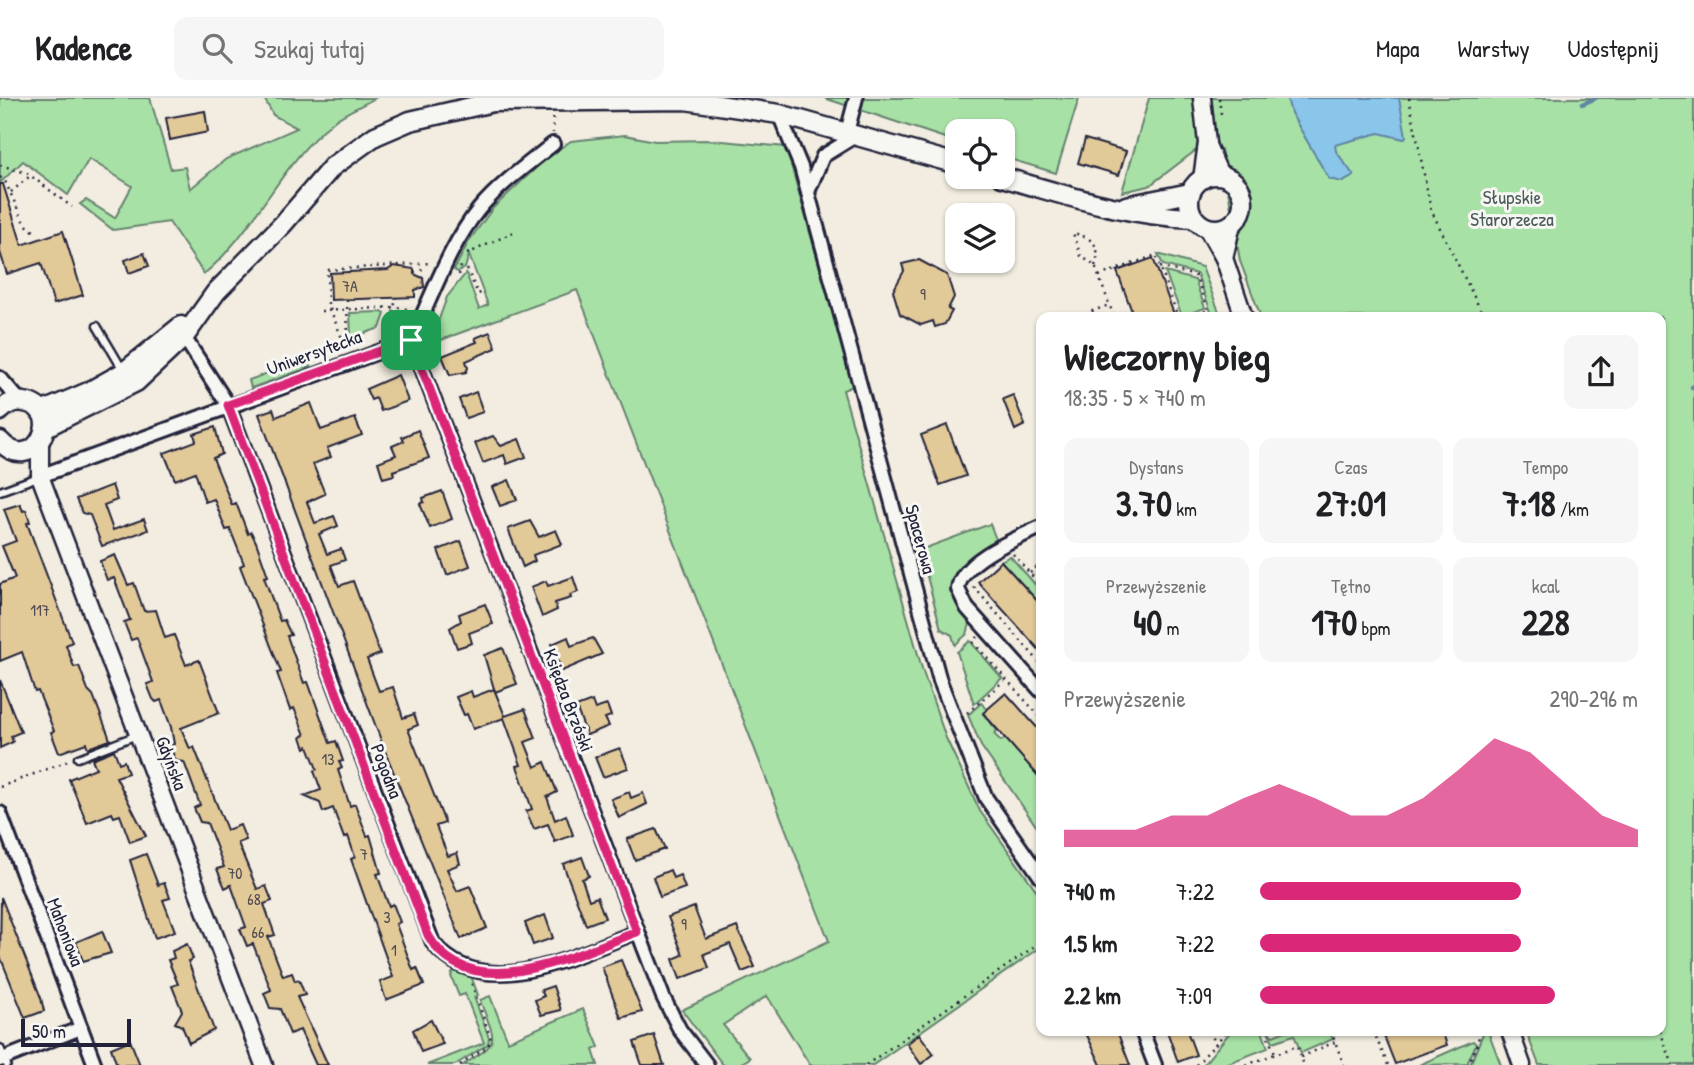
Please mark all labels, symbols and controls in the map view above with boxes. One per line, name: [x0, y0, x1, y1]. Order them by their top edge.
search box: [174, 17, 664, 80]
text: Kadence: [35, 26, 132, 70]
icon: search: [198, 29, 236, 67]
text: Szukaj tutaj: [254, 31, 365, 66]
text: Mapa: [1376, 32, 1419, 64]
text: Warstwy: [1457, 32, 1530, 64]
text: Udostępnij: [1568, 32, 1659, 64]
map controls: [945, 119, 1015, 273]
button: locate: [945, 119, 1015, 189]
park label: Słupskie Starorzecza: [1470, 184, 1554, 232]
button: layers: [945, 203, 1015, 273]
house number: 7A: [342, 275, 358, 297]
house number: 9: [920, 283, 926, 305]
pin: [381, 310, 441, 370]
icon: arrive: [392, 321, 430, 359]
street label: Uniwersytecka: [263, 323, 366, 381]
text: Wieczorny bieg: [1064, 330, 1270, 382]
button: share: [1564, 335, 1638, 409]
text: 18:35 · 5 × 740 m: [1064, 382, 1206, 413]
text: Dystans: [1129, 454, 1183, 480]
text: Czas: [1334, 454, 1368, 480]
text: Tempo: [1523, 454, 1568, 480]
text: 3.70: [1116, 480, 1172, 527]
text: 27:01: [1316, 480, 1386, 527]
text: 7:18: [1502, 480, 1556, 527]
text: km: [1172, 496, 1197, 522]
text: /km: [1556, 496, 1589, 522]
street label: Spacerowa: [899, 502, 943, 577]
text: Przewyższenie: [1106, 573, 1207, 599]
text: Tętno: [1331, 573, 1371, 599]
text: kcal: [1532, 573, 1560, 599]
house number: 117: [30, 599, 50, 621]
text: 40: [1133, 599, 1162, 646]
text: 170: [1312, 599, 1357, 646]
text: 228: [1522, 599, 1570, 646]
text: m: [1162, 615, 1179, 641]
text: bpm: [1357, 615, 1390, 641]
street label: Księdza Brzóski: [537, 645, 601, 755]
text: Przewyższenie: [1064, 683, 1186, 714]
text: 290–296 m: [1550, 683, 1638, 714]
street label: Gdyńska: [150, 732, 194, 794]
street label: Pogodna: [365, 740, 409, 802]
house number: 13: [322, 748, 334, 770]
house number: 7: [360, 843, 368, 865]
house number: 70: [227, 862, 243, 884]
text: 740 m: [1064, 876, 1115, 907]
text: 7:22: [1176, 876, 1214, 907]
house number: 68: [247, 888, 261, 910]
street label: Mahoniowa: [41, 894, 91, 970]
house number: 3: [383, 906, 391, 928]
house number: 9: [681, 913, 687, 935]
house number: 66: [252, 921, 264, 943]
text: 1.5 km: [1064, 928, 1117, 959]
text: 7:22: [1176, 928, 1214, 959]
house number: 1: [391, 939, 397, 961]
text: 2.2 km: [1064, 980, 1121, 1011]
text: 7:09: [1176, 980, 1211, 1011]
scale bar: [21, 1016, 131, 1048]
text: 50 m: [32, 1018, 66, 1044]

